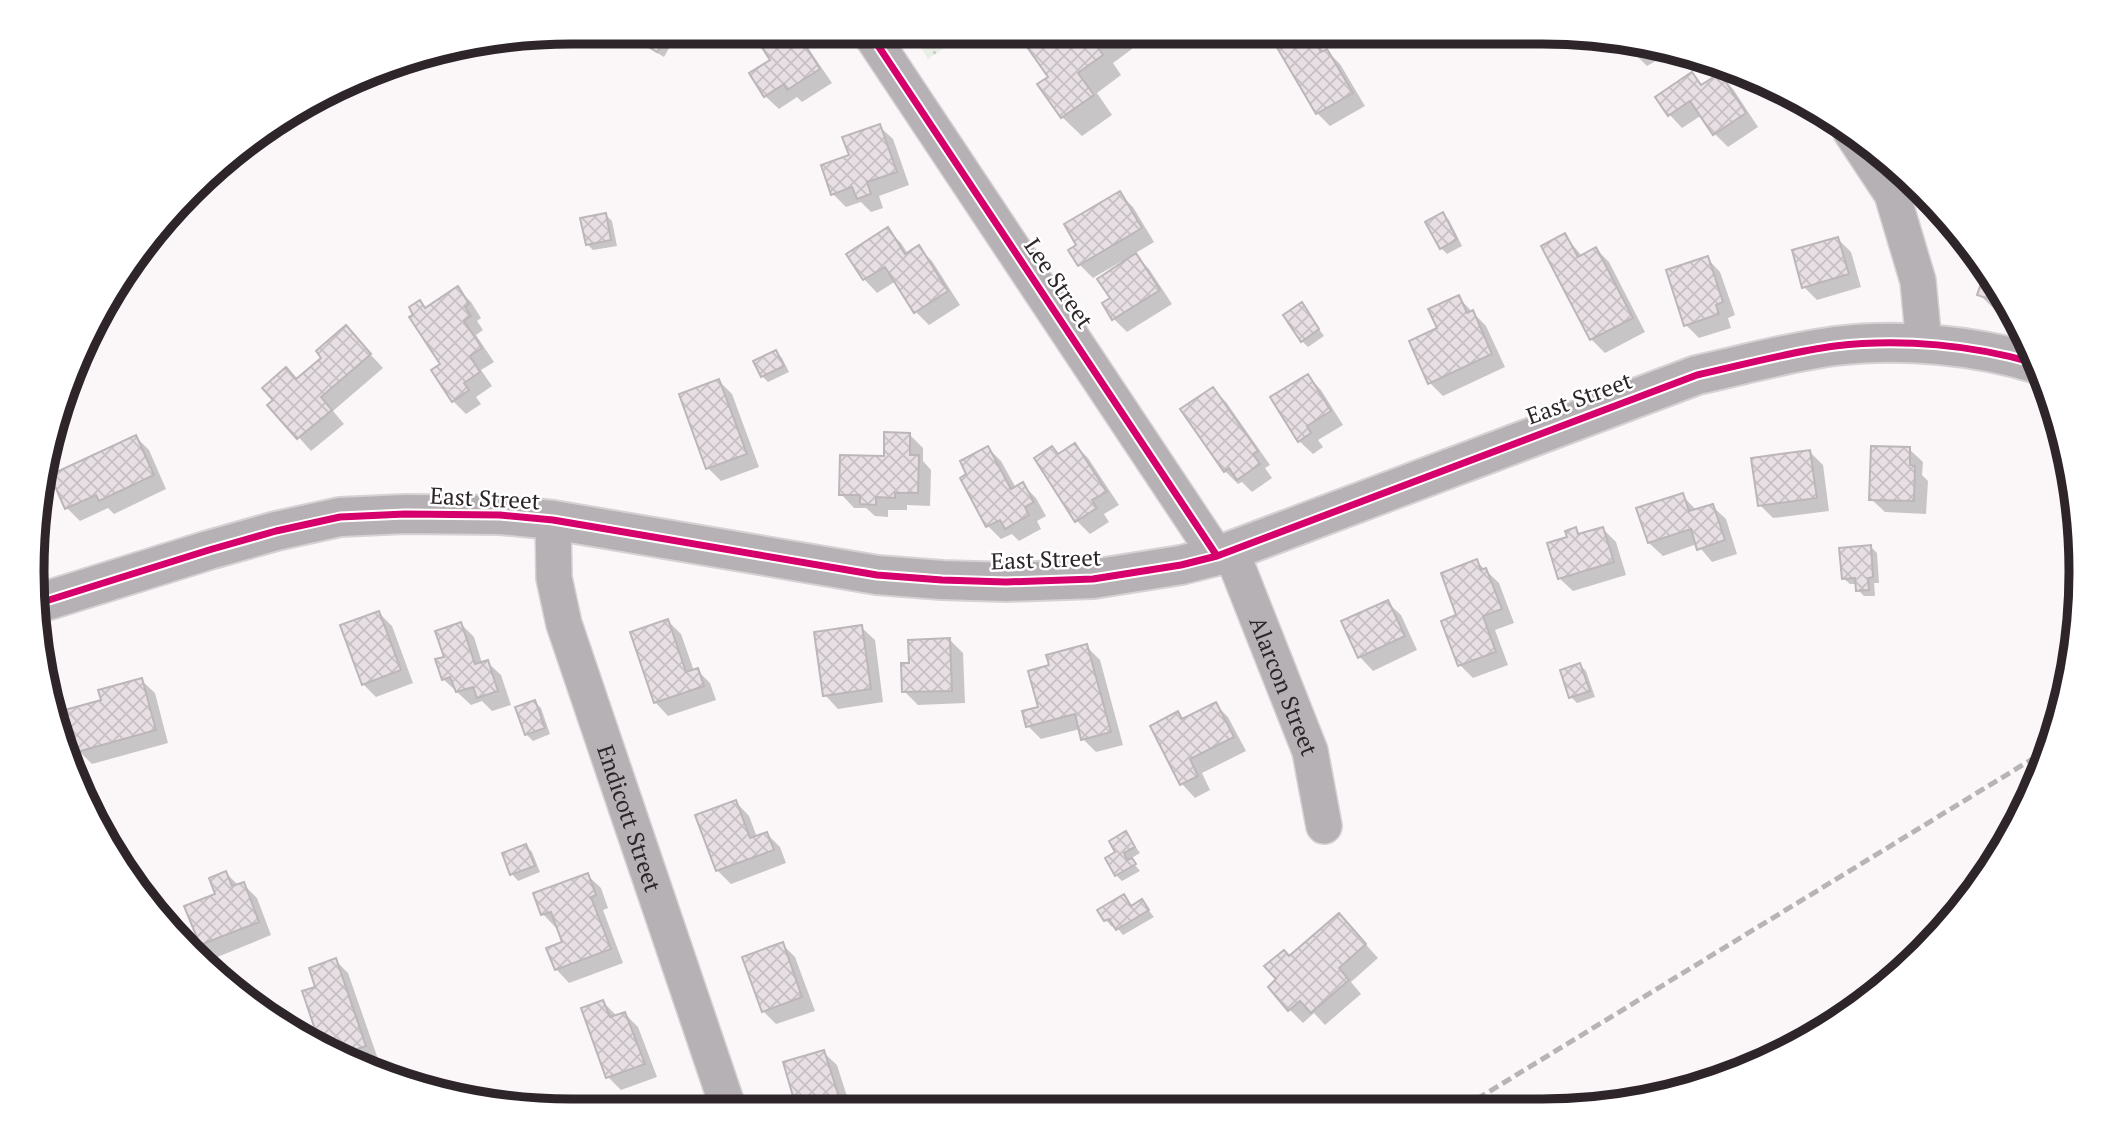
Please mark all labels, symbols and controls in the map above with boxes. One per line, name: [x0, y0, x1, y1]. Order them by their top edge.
street label: Lee Street: [1017, 232, 1101, 335]
street label: East Street: [1522, 364, 1637, 431]
street label: East Street: [429, 480, 541, 516]
street label: East Street: [990, 542, 1102, 576]
street label: Alarcon Street: [1243, 612, 1326, 760]
street label: Endicott Street: [591, 740, 669, 896]

